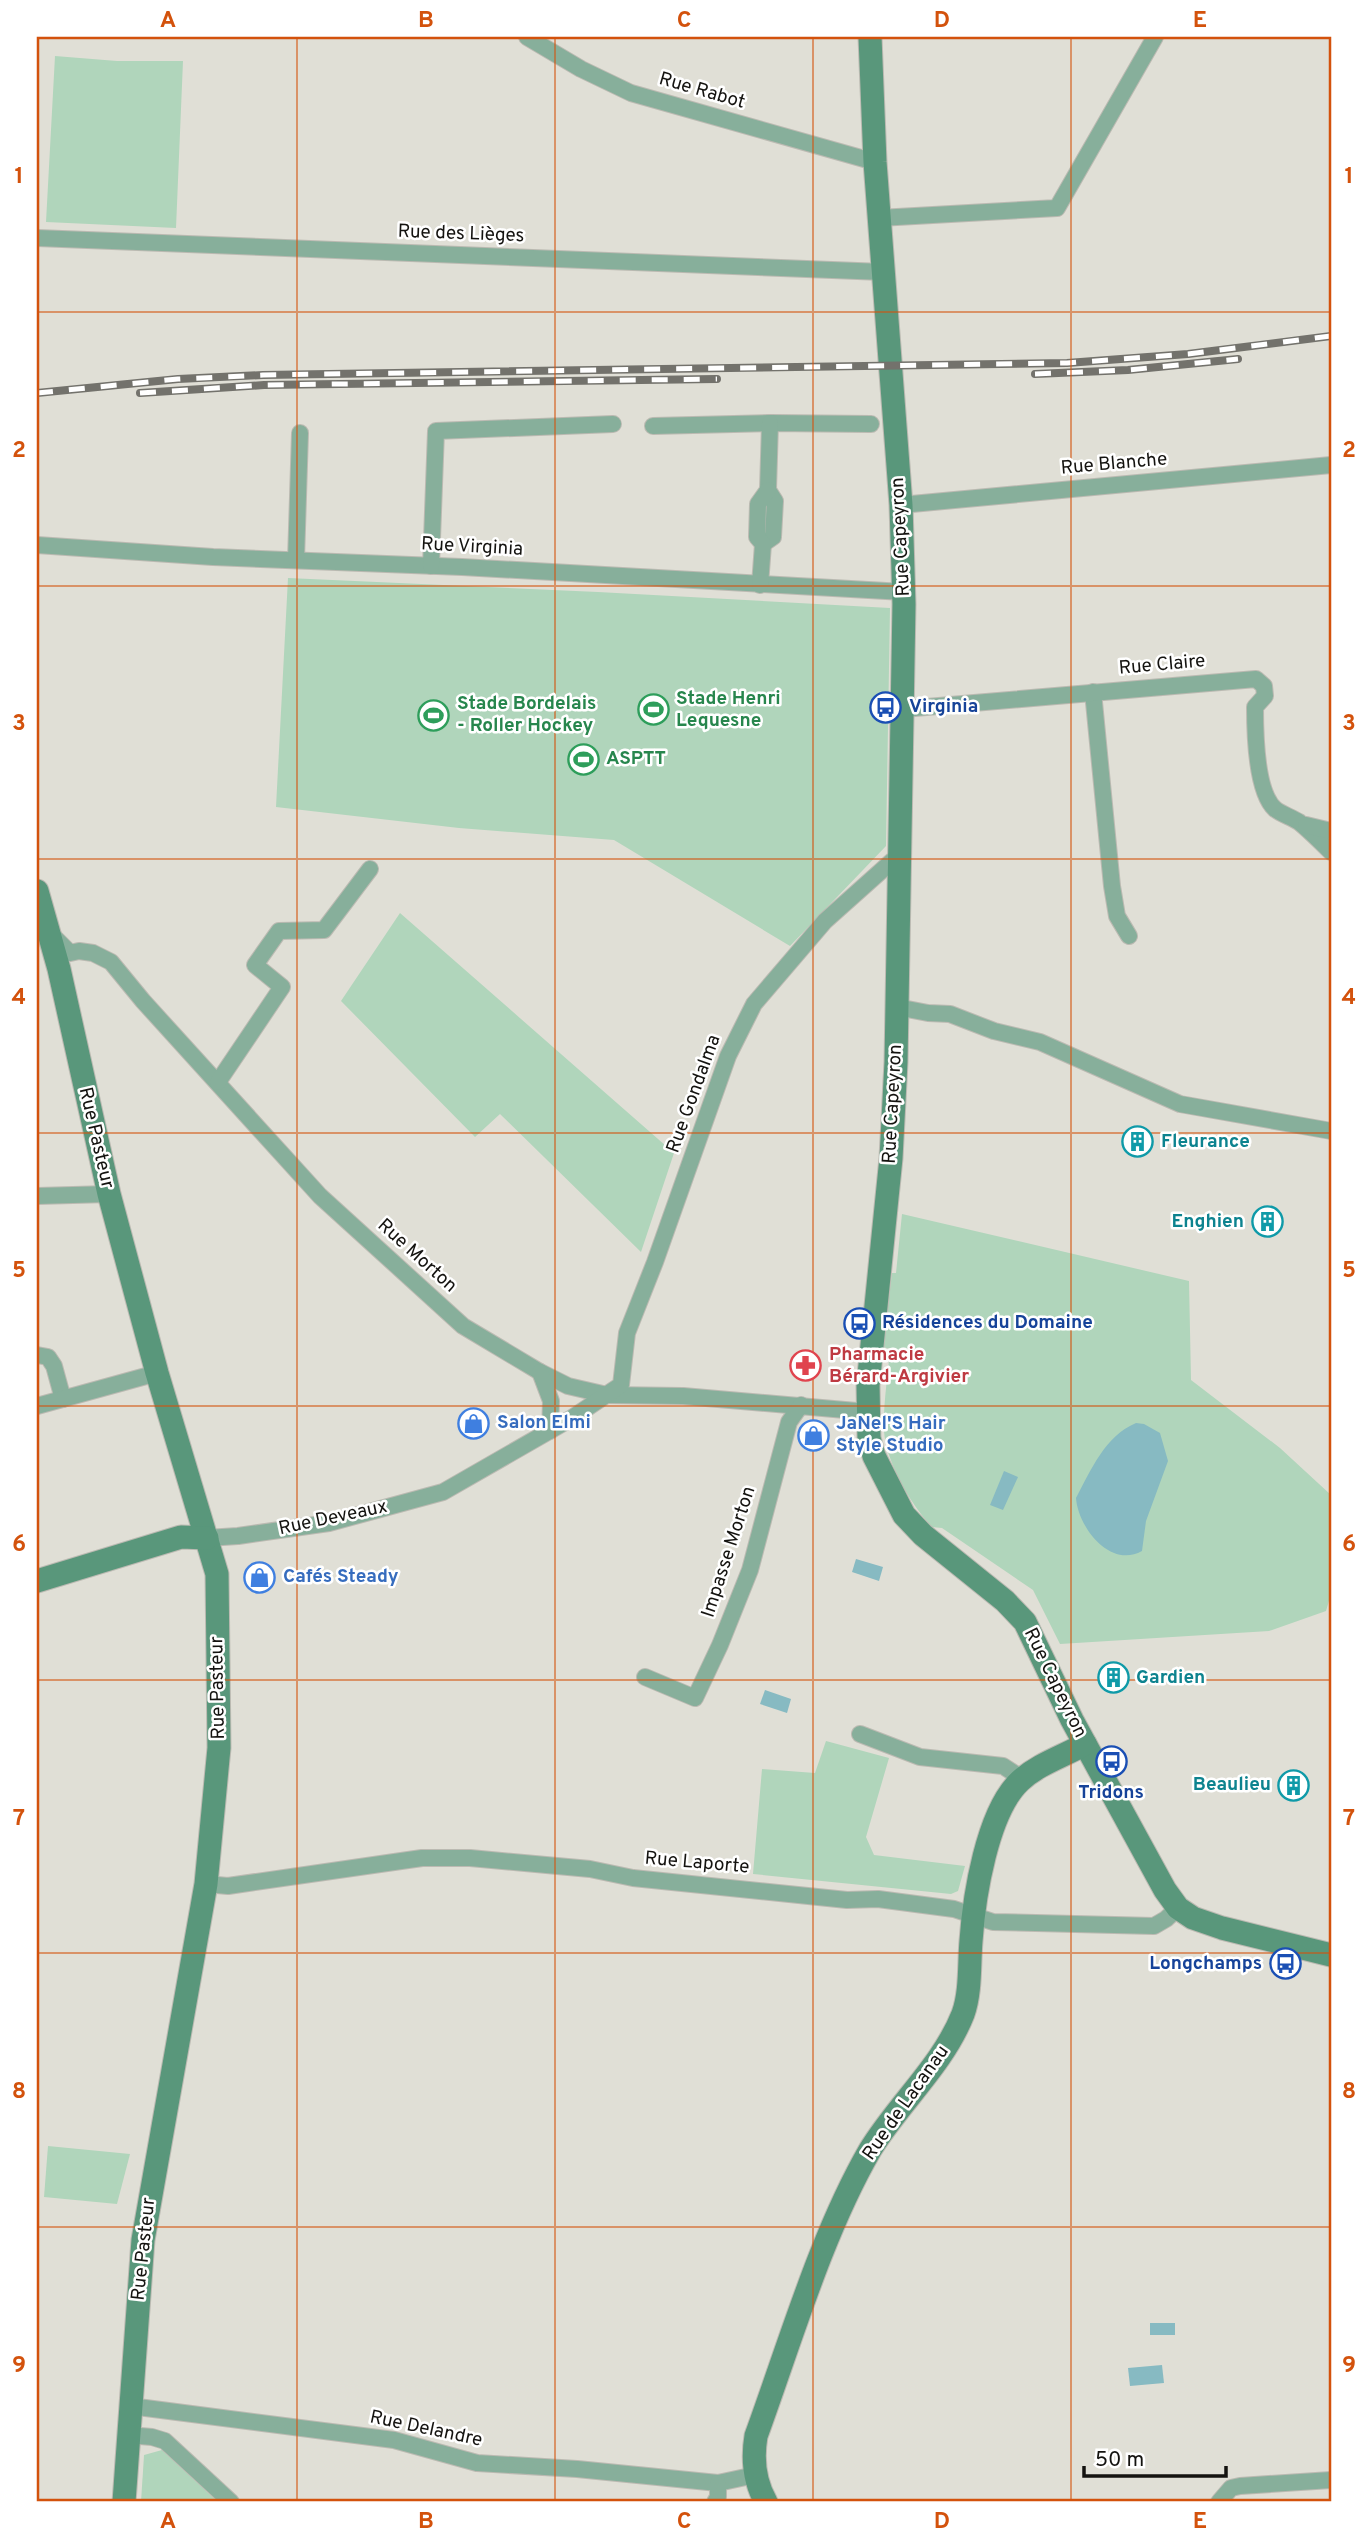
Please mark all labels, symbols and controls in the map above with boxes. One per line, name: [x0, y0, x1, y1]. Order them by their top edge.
text: A: [160, 7, 176, 36]
text: B: [418, 7, 434, 36]
text: C: [677, 7, 691, 36]
text: D: [934, 7, 950, 36]
text: E: [1193, 7, 1207, 36]
street label: Rue Rabot: [656, 67, 748, 115]
text: 1: [14, 163, 24, 192]
text: 1: [1344, 163, 1354, 192]
street label: Rue des Lièges: [397, 220, 525, 248]
text: 2: [12, 437, 26, 466]
text: 2: [1342, 437, 1356, 466]
street label: Rue Blanche: [1060, 447, 1168, 481]
street label: Rue Capeyron: [886, 477, 916, 597]
street label: Rue Virginia: [420, 532, 524, 562]
street label: Rue Claire: [1118, 649, 1206, 681]
place label: Stade Henri Lequesne: [676, 687, 781, 733]
bus stop icon: Virginia: [869, 690, 903, 724]
place label: Stade Bordelais - Roller Hockey: [457, 692, 596, 738]
sports icon: Stade Henri Lequesne: [636, 693, 670, 727]
place label: Virginia: [909, 695, 978, 719]
sports icon: Stade Bordelais - Roller Hockey: [417, 698, 451, 732]
text: 3: [12, 710, 26, 739]
text: 3: [1342, 710, 1356, 739]
sports icon: ASPTT: [566, 742, 600, 776]
place label: ASPTT: [606, 747, 666, 771]
text: 4: [12, 984, 26, 1013]
text: 4: [1342, 984, 1356, 1013]
street label: Rue Gondalma: [662, 1032, 726, 1156]
street label: Rue Capeyron: [878, 1044, 908, 1164]
street label: Rue Pasteur: [73, 1085, 119, 1192]
building icon: Fleurance: [1121, 1125, 1155, 1159]
place label: Fleurance: [1161, 1130, 1250, 1154]
building icon: Enghien: [1250, 1205, 1284, 1239]
place label: Enghien: [1171, 1210, 1244, 1234]
street label: Rue Morton: [372, 1214, 462, 1298]
text: 5: [12, 1257, 26, 1286]
text: 5: [1342, 1257, 1356, 1286]
bus stop icon: Résidences du Domaine: [842, 1306, 876, 1340]
place label: Résidences du Domaine: [882, 1311, 1093, 1335]
place label: Pharmacie Bérard-Argivier: [829, 1343, 969, 1389]
pharmacy icon: Pharmacie Bérard-Argivier: [789, 1349, 823, 1383]
shop icon: Salon Elmi: [457, 1406, 491, 1440]
place label: Salon Elmi: [497, 1411, 591, 1435]
place label: JaNel'S Hair Style Studio: [836, 1412, 946, 1458]
shop icon: JaNel'S Hair Style Studio: [796, 1418, 830, 1452]
street label: Impasse Morton: [696, 1483, 762, 1621]
street label: Rue Deveaux: [276, 1495, 390, 1541]
text: 6: [12, 1531, 26, 1560]
text: 6: [1342, 1531, 1356, 1560]
shop icon: Cafés Steady: [243, 1560, 277, 1594]
place label: Cafés Steady: [283, 1565, 399, 1589]
street label: Rue Capeyron: [1018, 1624, 1092, 1742]
street label: Rue Pasteur: [205, 1636, 231, 1740]
building icon: Gardien: [1096, 1661, 1130, 1695]
place label: Gardien: [1136, 1666, 1205, 1690]
bus stop icon: Tridons: [1094, 1745, 1128, 1779]
building icon: Beaulieu: [1277, 1768, 1311, 1802]
place label: Beaulieu: [1193, 1773, 1271, 1797]
place label: Tridons: [1078, 1781, 1144, 1805]
text: 7: [13, 1805, 25, 1834]
text: 7: [1343, 1805, 1355, 1834]
street label: Rue Laporte: [644, 1846, 750, 1880]
bus stop icon: Longchamps: [1268, 1947, 1302, 1981]
place label: Longchamps: [1149, 1952, 1262, 1976]
street label: Rue de Lacanau: [857, 2041, 955, 2165]
text: 8: [12, 2078, 26, 2107]
text: 8: [1342, 2078, 1356, 2107]
street label: Rue Pasteur: [127, 2196, 161, 2302]
text: 9: [12, 2352, 26, 2381]
text: 9: [1342, 2352, 1356, 2381]
street label: Rue Delandre: [367, 2405, 485, 2453]
scale bar: [1084, 2434, 1226, 2478]
text: 50 m: [1095, 2447, 1144, 2474]
text: A: [160, 2508, 176, 2537]
text: B: [418, 2508, 434, 2537]
text: C: [677, 2508, 691, 2537]
text: D: [934, 2508, 950, 2537]
text: E: [1193, 2508, 1207, 2537]

